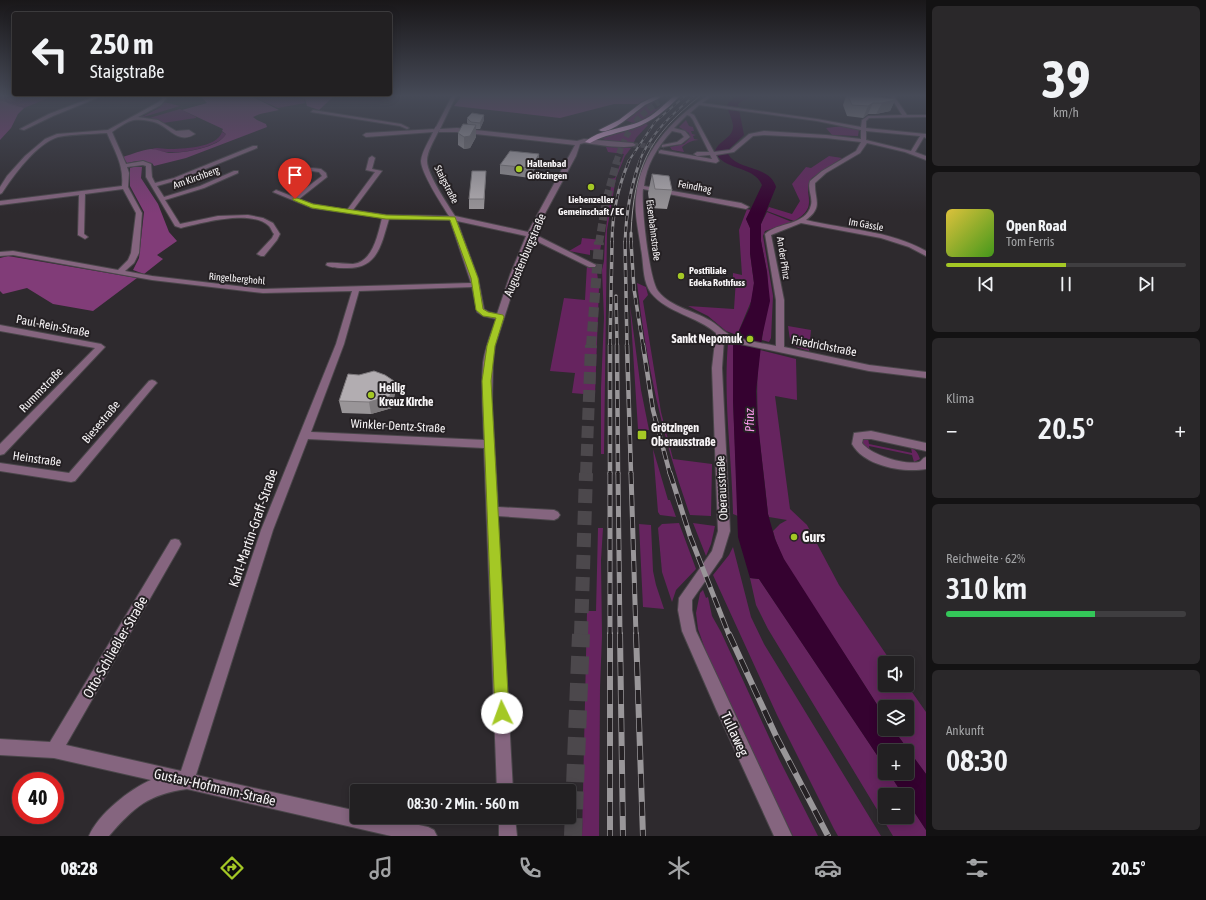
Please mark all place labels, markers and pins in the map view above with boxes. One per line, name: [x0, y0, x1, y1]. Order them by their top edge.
pin: [278, 158, 312, 199]
place label: Hallenbad Grötzingen: [527, 158, 567, 181]
marker: Hallenbad Grötzingen: [514, 164, 524, 174]
marker: Liebenzeller Gemeinschaft / EC: [586, 182, 596, 192]
place label: Liebenzeller Gemeinschaft / EC: [558, 194, 624, 217]
place label: Postfiliale Edeka Rothfuss: [689, 265, 746, 288]
marker: Postfiliale Edeka Rothfuss: [676, 271, 686, 281]
place label: Sankt Nepomuk: [672, 332, 743, 346]
marker: Sankt Nepomuk: [745, 334, 755, 344]
place label: Heilig Kreuz Kirche: [379, 381, 434, 409]
marker: Heilig Kreuz Kirche: [366, 390, 376, 400]
place label: Grötzingen Oberausstraße: [651, 421, 716, 449]
marker: Grötzingen Oberausstraße: [636, 429, 648, 441]
place label: Gurs: [802, 529, 825, 545]
marker: Gurs: [789, 532, 799, 542]

